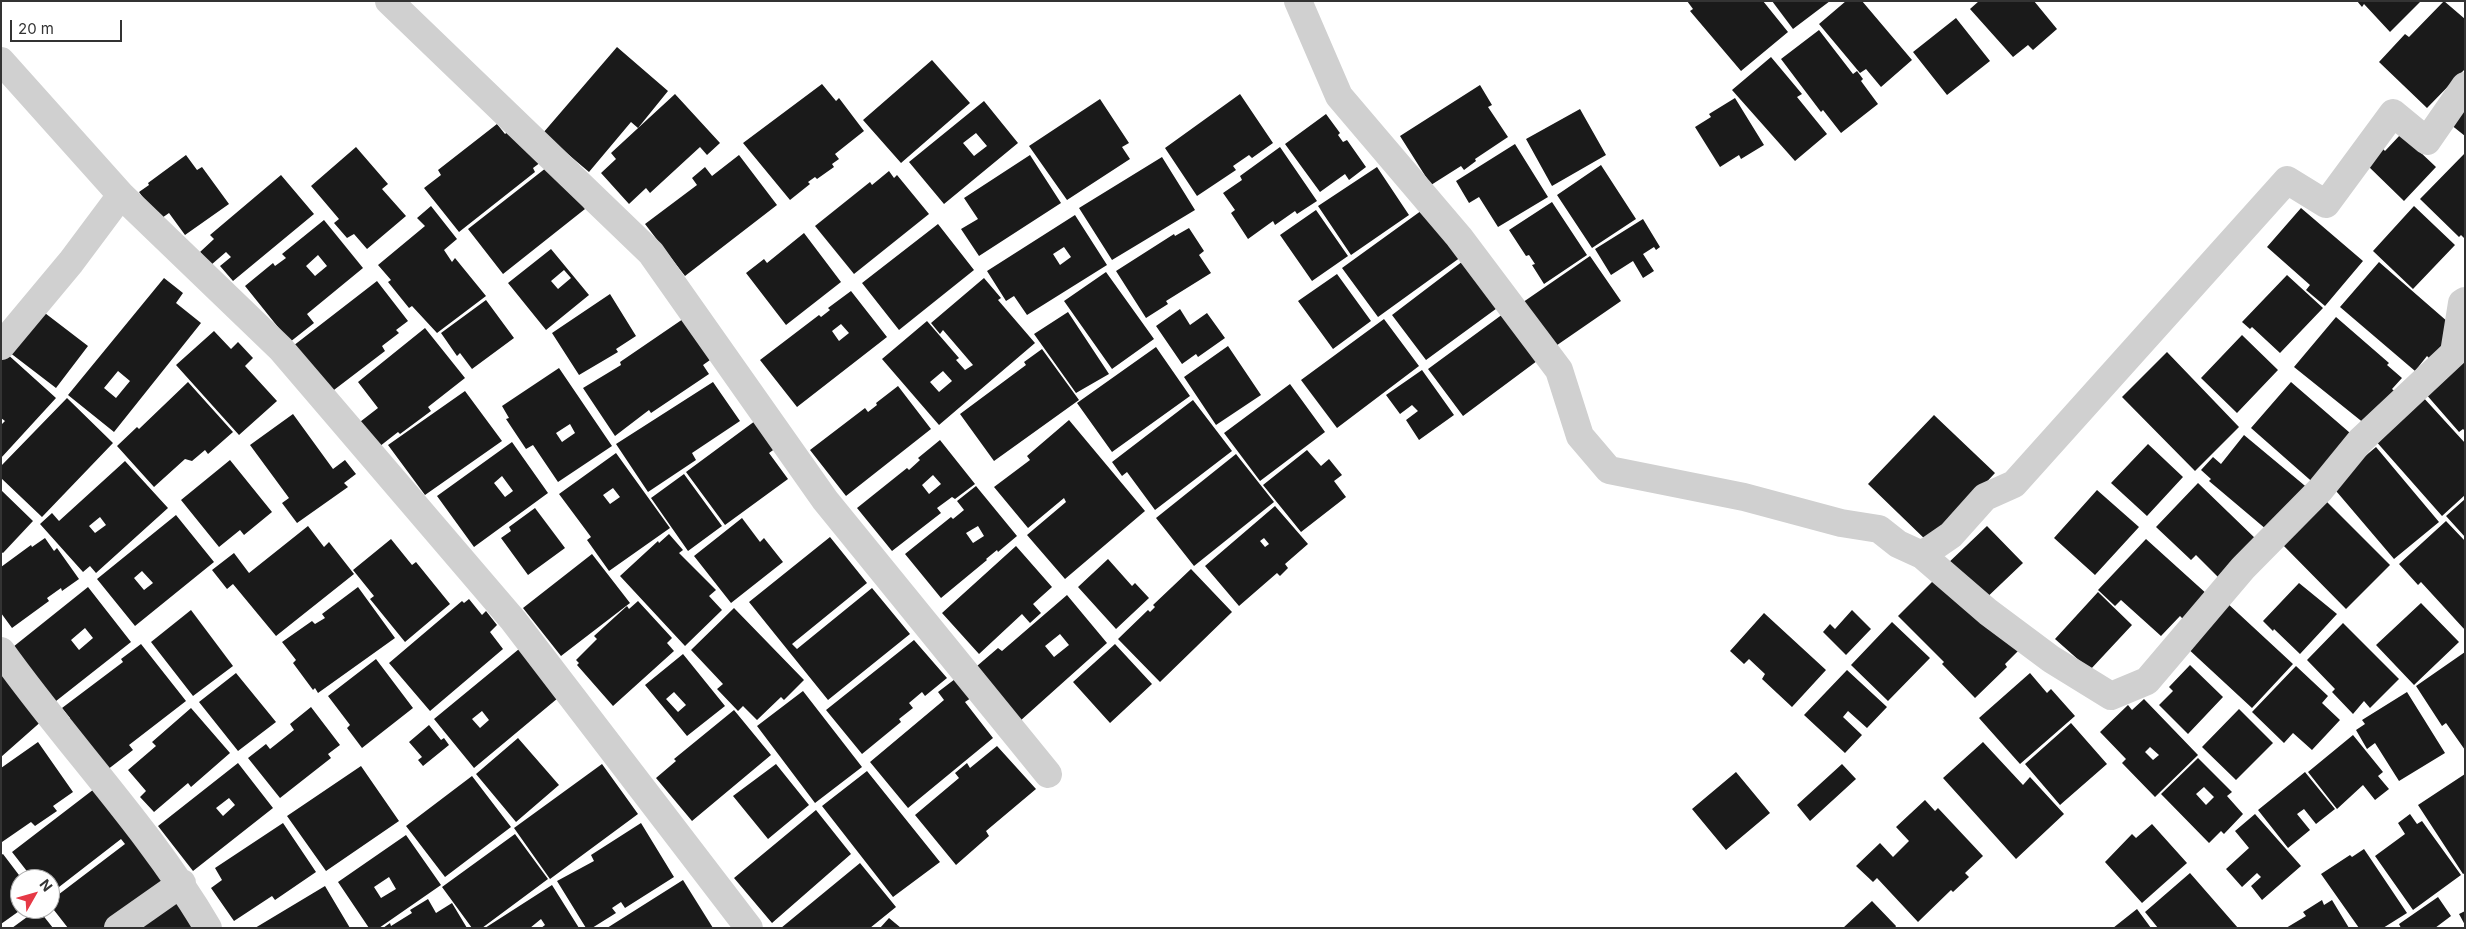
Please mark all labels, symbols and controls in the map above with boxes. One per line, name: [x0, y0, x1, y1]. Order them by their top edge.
scale bar: [12, 10, 125, 42]
text: 20 m: [18, 19, 54, 38]
north arrow: [10, 869, 60, 919]
text: N: [36, 876, 56, 895]

